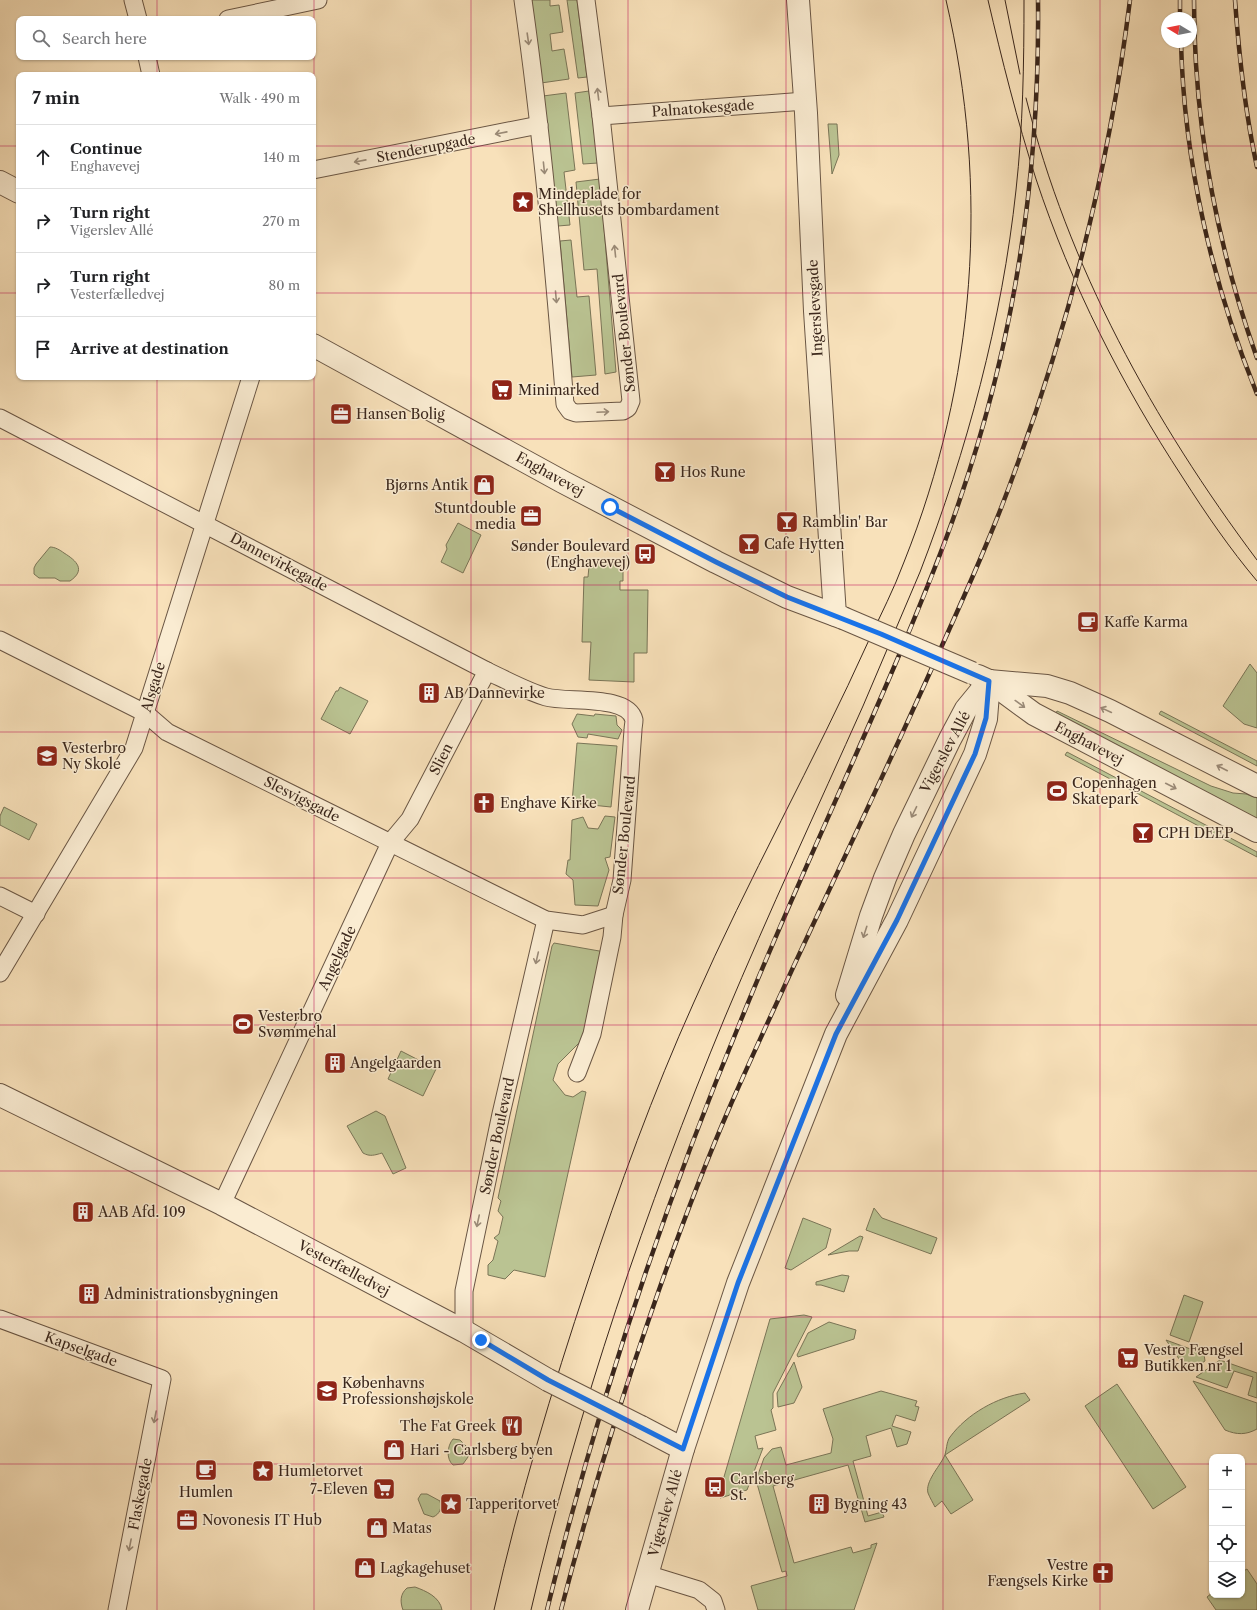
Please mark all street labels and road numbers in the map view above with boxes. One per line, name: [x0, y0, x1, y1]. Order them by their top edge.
street label: Palnatokesgade: [651, 95, 755, 121]
street label: Stenderupgade: [375, 130, 477, 166]
street label: Ingerslevsgade: [803, 259, 827, 357]
street label: Sønder Boulevard: [609, 272, 639, 393]
street label: Enghavevej: [513, 448, 587, 500]
street label: Dannevirkegade: [227, 529, 331, 595]
street label: Alsgade: [137, 659, 169, 715]
street label: Vigerslev Allé: [915, 708, 974, 797]
street label: Enghavevej: [1052, 717, 1127, 769]
street label: Slien: [425, 740, 457, 778]
street label: Slesvigsgade: [261, 772, 343, 826]
street label: Sønder Boulevard: [609, 774, 639, 895]
street label: Angelgade: [314, 923, 360, 994]
street label: Sønder Boulevard: [476, 1075, 518, 1196]
street label: Vesterfælledvej: [294, 1236, 393, 1300]
street label: Kapselgade: [42, 1328, 120, 1371]
street label: Flaskegade: [124, 1456, 156, 1532]
street label: Vigerslev Allé: [644, 1467, 686, 1560]

